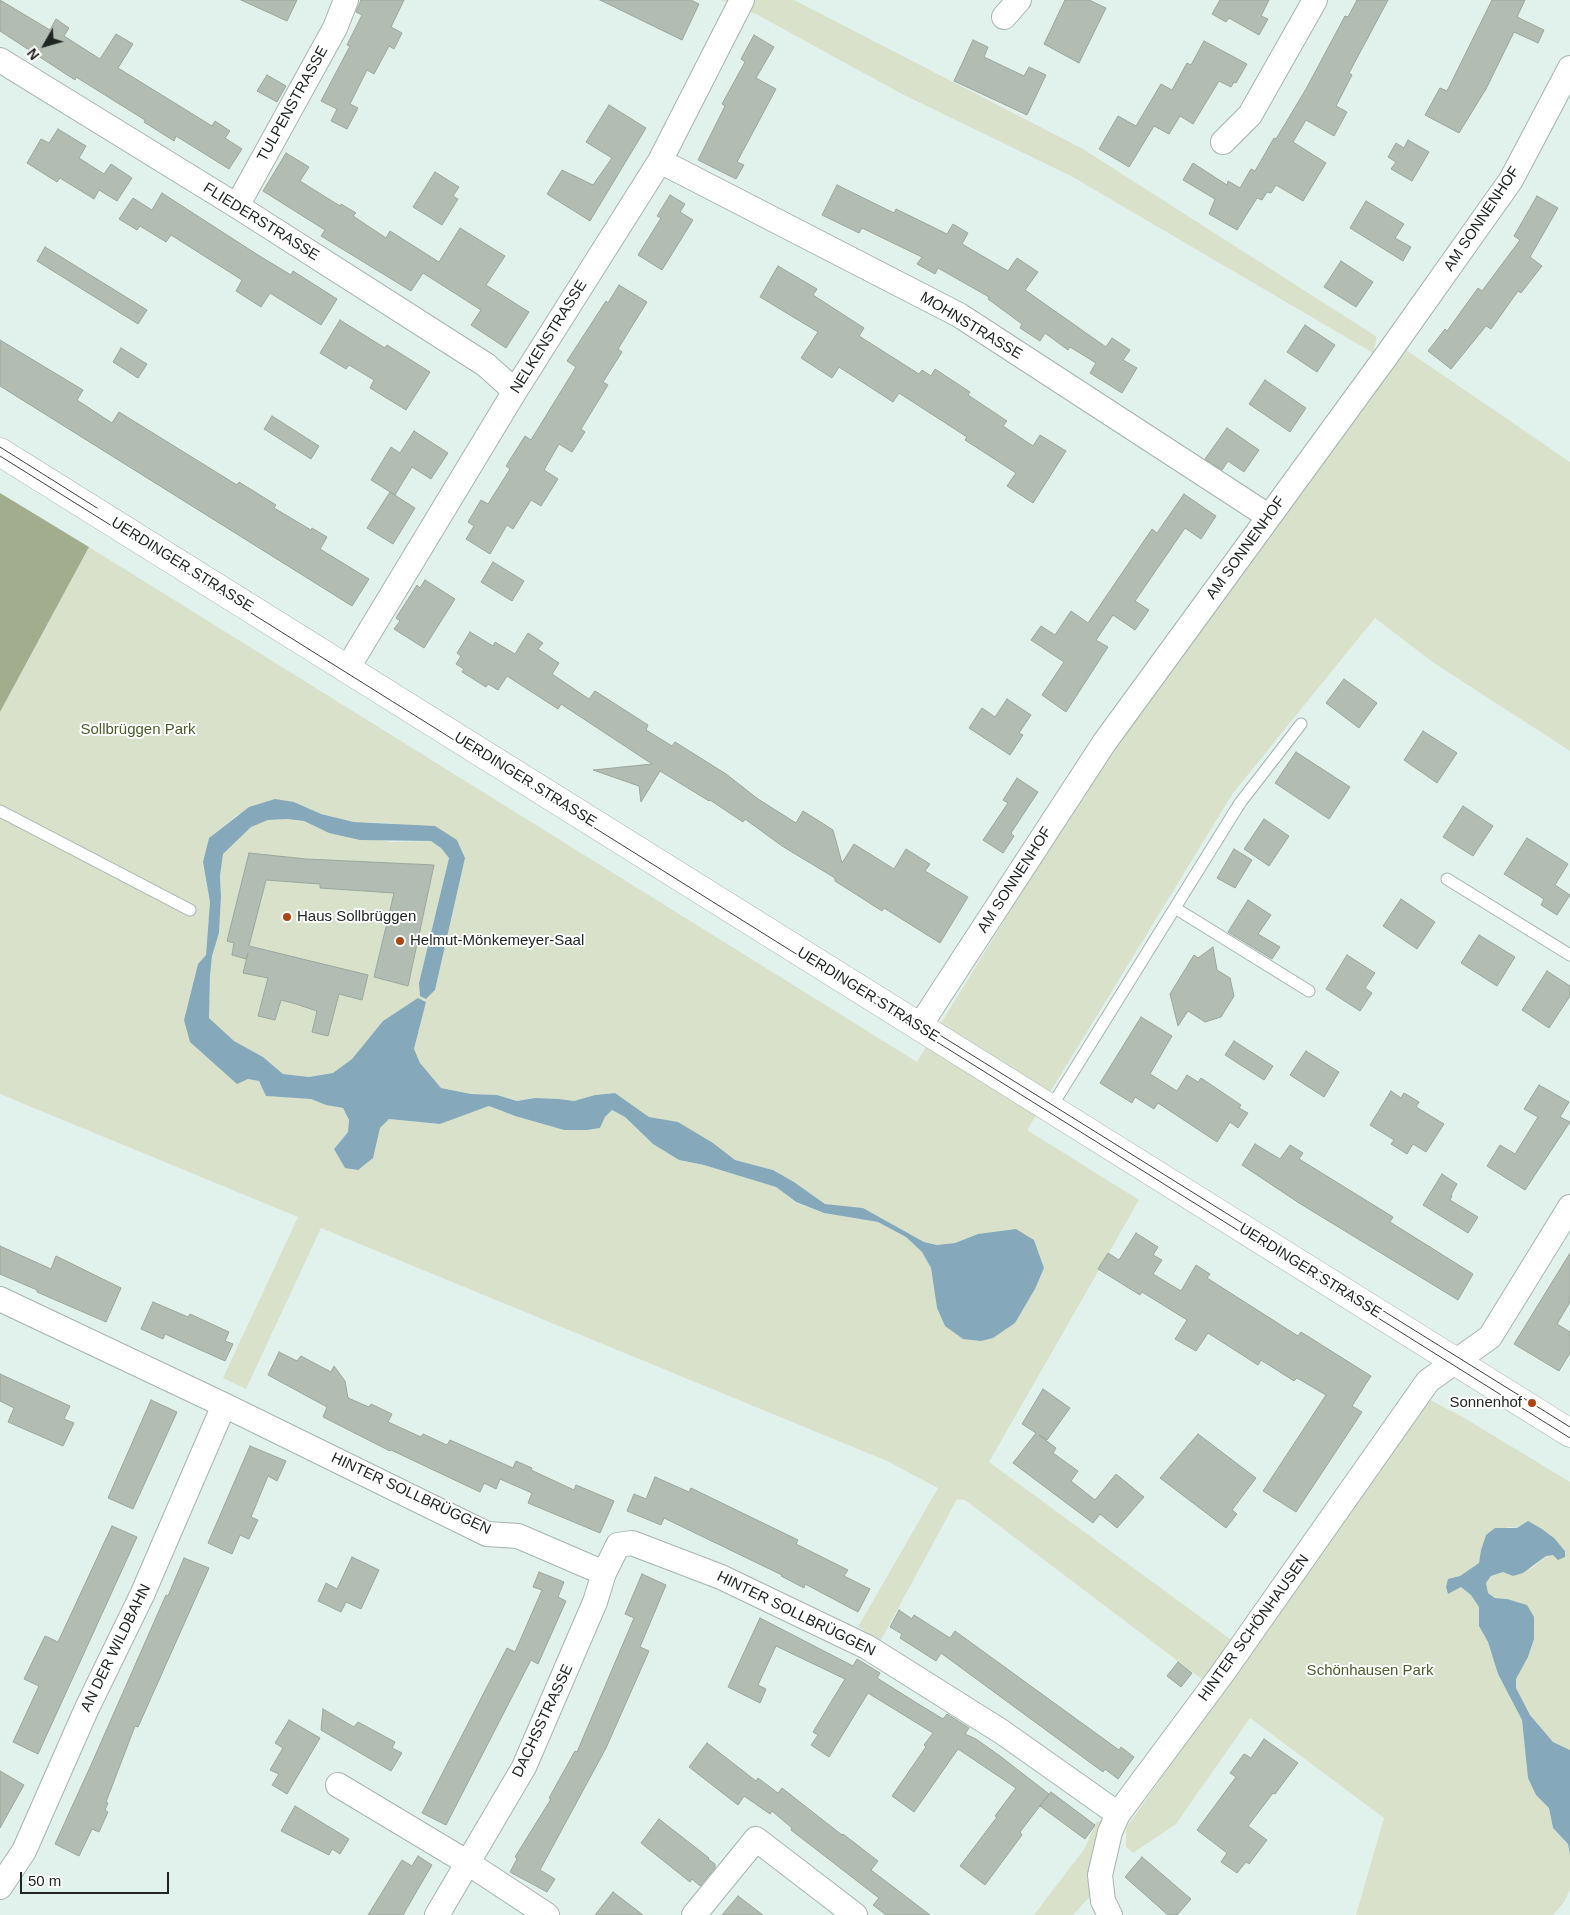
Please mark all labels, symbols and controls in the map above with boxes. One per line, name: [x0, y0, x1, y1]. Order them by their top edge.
north arrow: [20, 20, 70, 70]
street label: TULPENSTRASSE: [254, 43, 332, 165]
text: N: [24, 45, 43, 63]
street label: AM SONNENHOF: [1440, 163, 1524, 275]
street label: FLIEDERSTRASSE: [200, 179, 322, 265]
street label: NELKENSTRASSE: [507, 277, 591, 397]
street label: MOHNSTRASSE: [917, 288, 1025, 364]
street label: AM SONNENHOF: [1203, 493, 1289, 603]
street label: UERDINGER STRASSE: [108, 514, 256, 616]
park label: Sollbrüggen Park: [80, 721, 196, 739]
street label: UERDINGER STRASSE: [451, 729, 599, 831]
street label: AM SONNENHOF: [974, 824, 1056, 936]
place label: Haus Sollbrüggen: [297, 908, 416, 926]
marker: Haus Sollbrüggen: [281, 911, 293, 923]
place label: Helmut-Mönkemeyer-Saal: [410, 932, 584, 950]
marker: Helmut-Mönkemeyer-Saal: [394, 935, 406, 947]
street label: UERDINGER STRASSE: [794, 944, 942, 1046]
street label: UERDINGER STRASSE: [1236, 1220, 1384, 1322]
place label: Sonnenhof: [1449, 1394, 1522, 1412]
marker: Sonnenhof: [1526, 1397, 1538, 1409]
street label: HINTER SOLLBRÜGGEN: [328, 1449, 494, 1539]
street label: HINTER SCHÖNHAUSEN: [1195, 1551, 1313, 1705]
street label: HINTER SOLLBRÜGGEN: [714, 1568, 878, 1660]
street label: AN DER WILDBAHN: [77, 1581, 155, 1715]
street label: DACHSSTRASSE: [509, 1662, 577, 1780]
park label: Schönhausen Park: [1307, 1662, 1433, 1680]
scale bar: [22, 1862, 171, 1894]
text: 50 m: [28, 1872, 61, 1889]

